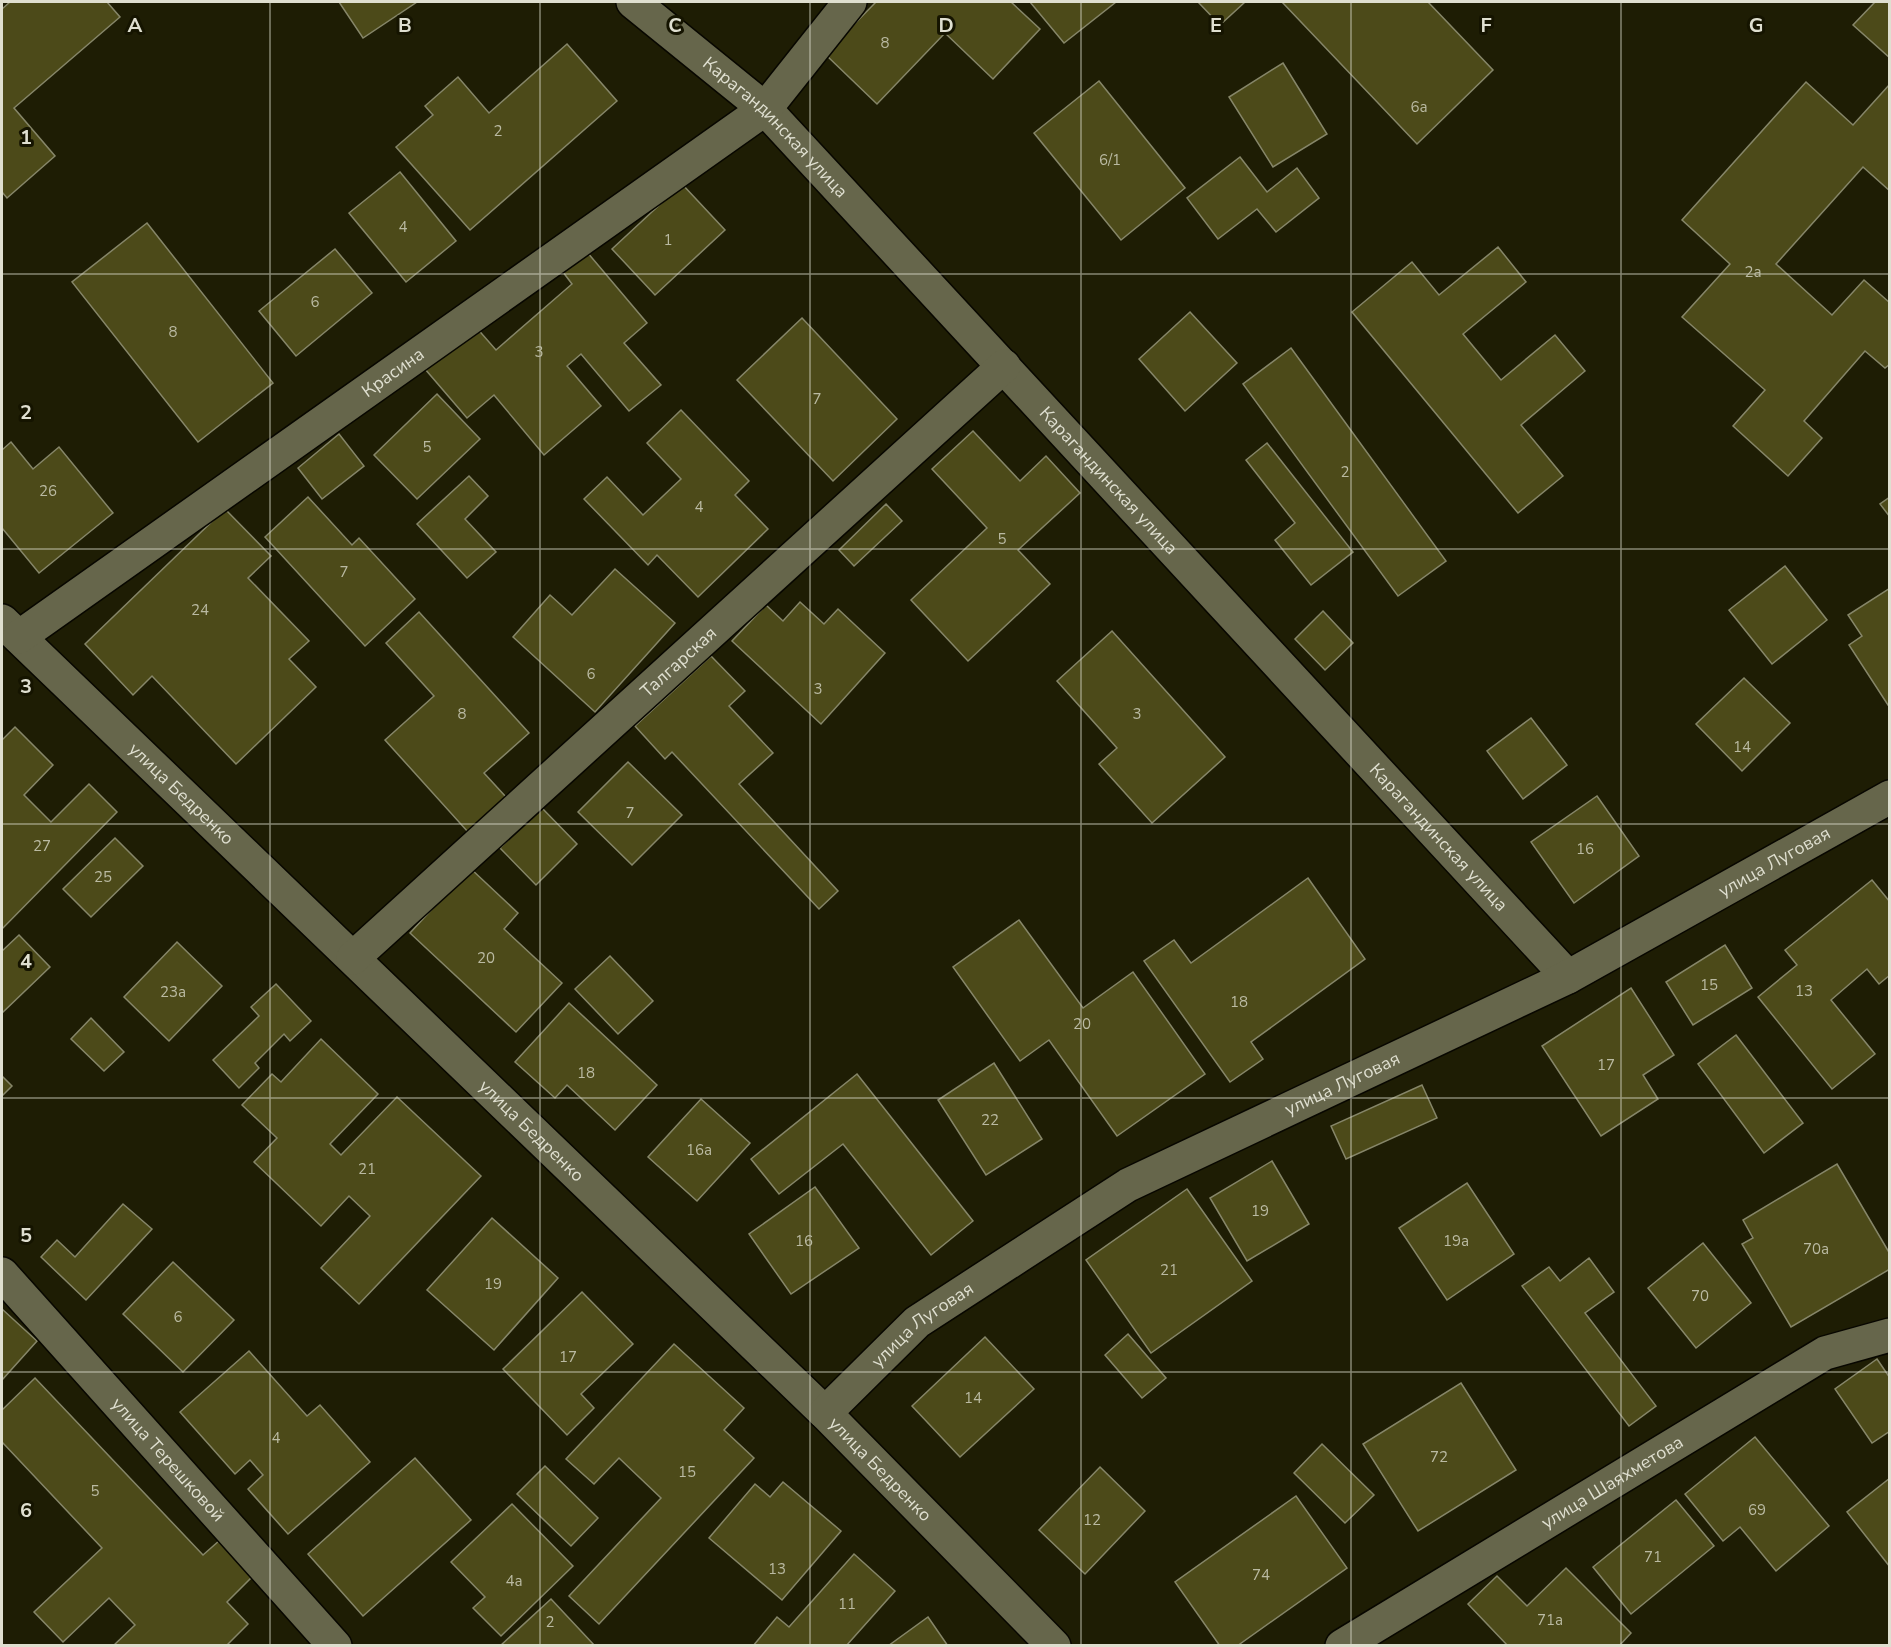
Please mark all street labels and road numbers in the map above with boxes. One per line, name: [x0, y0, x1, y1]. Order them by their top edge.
street label: Карагандинская улица: [698, 51, 853, 203]
street label: Красина: [357, 342, 429, 403]
street label: Карагандинская улица: [1034, 401, 1183, 560]
street label: Талгарская: [635, 621, 722, 703]
street label: улица Бедренко: [123, 737, 239, 850]
street label: Карагандинская улица: [1364, 758, 1513, 917]
street label: улица Луговая: [1714, 821, 1835, 903]
street label: улица Луговая: [1281, 1046, 1404, 1121]
street label: улица Бедренко: [474, 1074, 590, 1187]
street label: улица Луговая: [866, 1276, 978, 1373]
street label: улица Терешковой: [106, 1392, 230, 1527]
street label: улица Бедренко: [823, 1412, 937, 1527]
street label: улица Шаяхметова: [1537, 1430, 1688, 1534]

